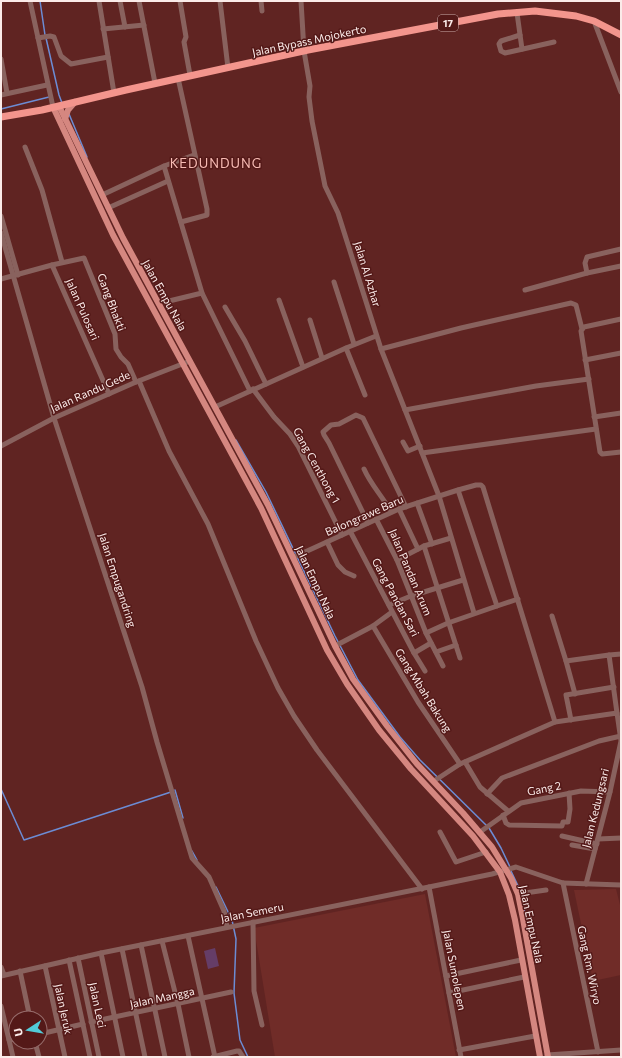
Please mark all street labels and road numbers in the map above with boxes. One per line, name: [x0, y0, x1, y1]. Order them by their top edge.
road number: 17: [438, 15, 458, 31]
street label: Jalan Bypass Mojokerto: [251, 21, 368, 59]
street label: Jalan Al Azhar: [351, 240, 384, 309]
street label: Jalan Empu Nala: [139, 257, 190, 333]
street label: Gang Bhakti: [95, 271, 129, 333]
street label: Jalan Pulosari: [63, 276, 102, 342]
street label: Jalan Randu Gede: [48, 368, 132, 415]
street label: Gang Centhong 1: [291, 425, 343, 505]
street label: Balongrawe Baru: [323, 492, 405, 538]
street label: Jalan Pandan Arum: [386, 527, 435, 618]
street label: Jalan Empugandring: [96, 531, 139, 629]
street label: Jalan Empu Nala: [292, 543, 339, 621]
street label: Gang Pandan Sari: [370, 555, 422, 639]
street label: Gang Mbah Bakung: [393, 646, 455, 734]
street label: Jalan Kedungsari: [579, 767, 612, 849]
street label: Gang 2: [526, 778, 562, 798]
street label: Jalan Empu Nala: [516, 884, 547, 964]
street label: Jalan Semeru: [219, 900, 285, 925]
street label: Gang Rm. Wiryo: [575, 924, 605, 1006]
street label: Jalan Sumolepen: [440, 929, 469, 1012]
street label: Jalan Leci: [86, 981, 109, 1029]
street label: Jalan Jeruk: [51, 982, 76, 1036]
street label: Jalan Mangga: [128, 984, 196, 1011]

